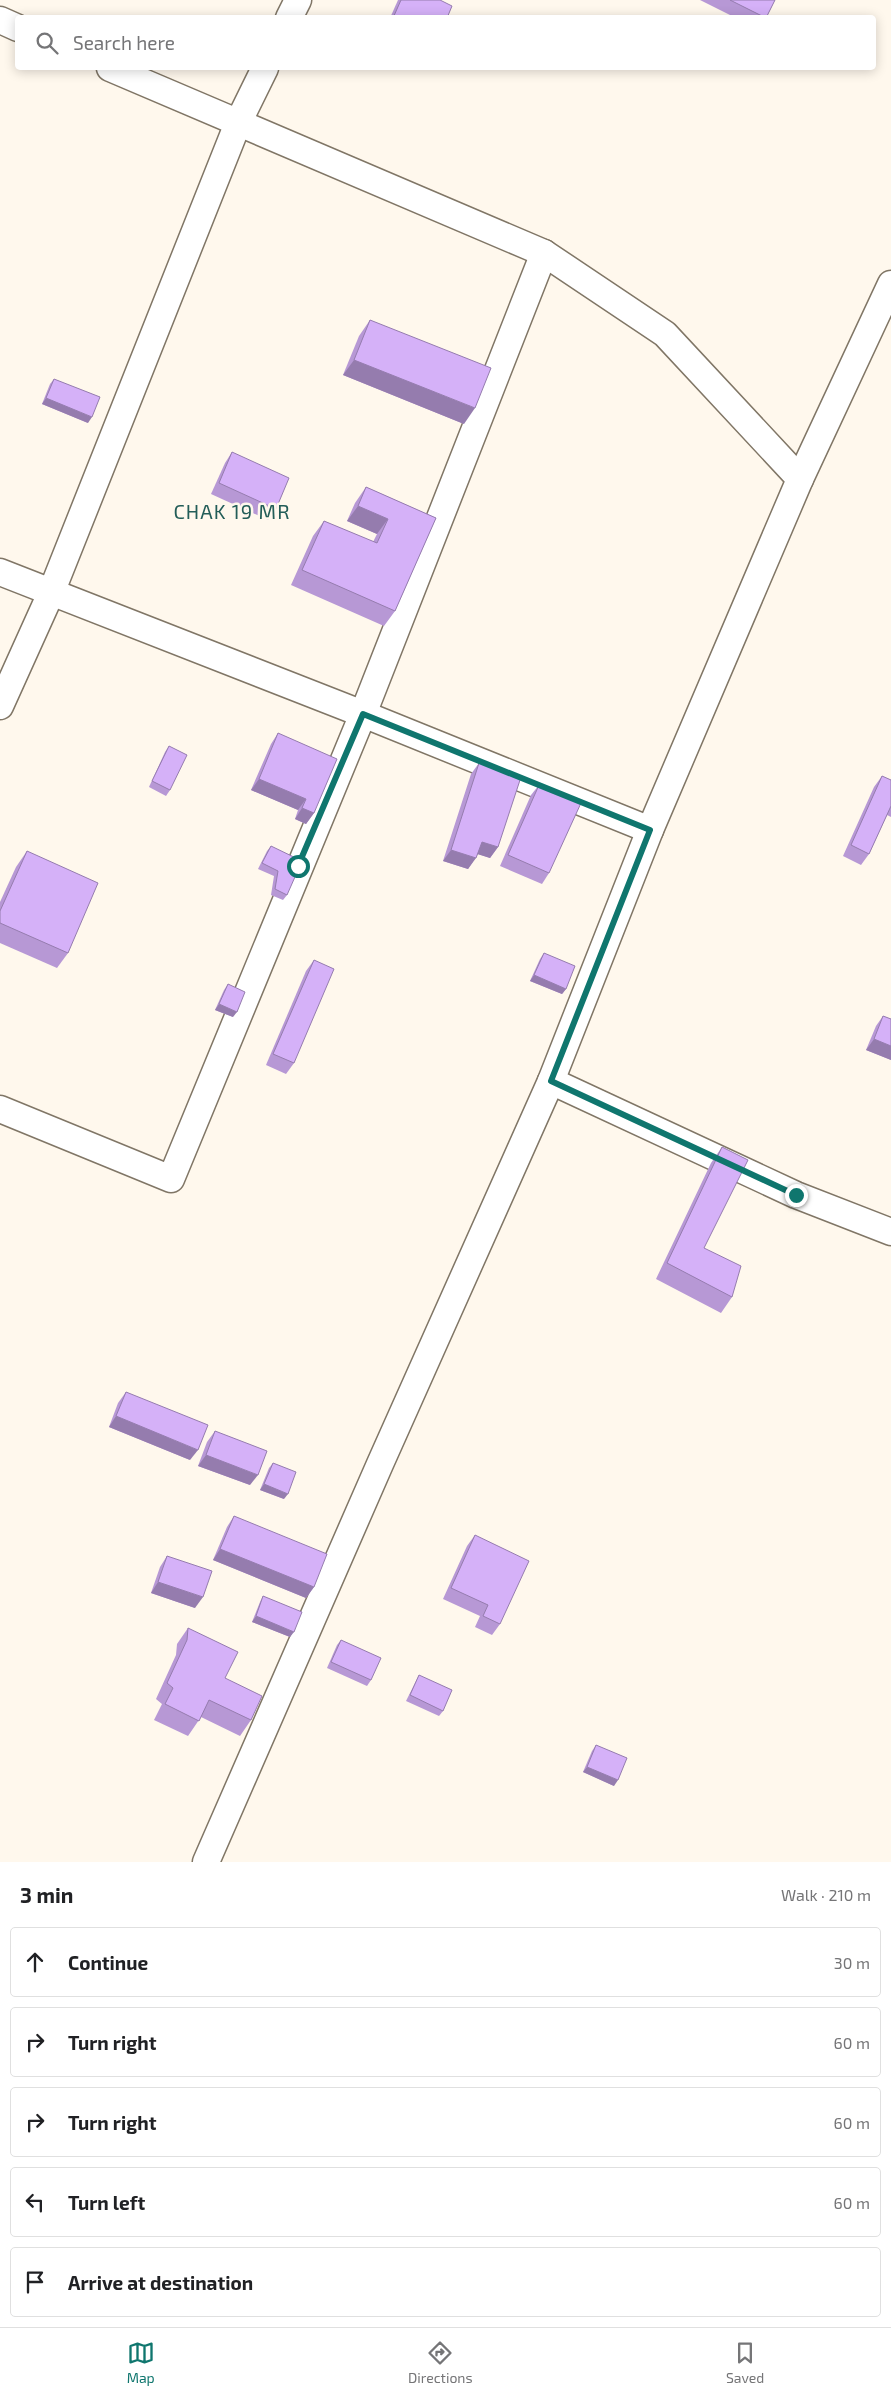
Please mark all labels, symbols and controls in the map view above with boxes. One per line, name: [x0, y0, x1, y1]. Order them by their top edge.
search box: [15, 15, 876, 70]
icon: search: [33, 29, 61, 57]
text: Search here: [73, 31, 175, 54]
district label: CHAK 19 MR: [173, 499, 291, 523]
route start: [287, 855, 310, 878]
route end: [785, 1184, 808, 1207]
text: 3 min: [20, 1882, 73, 1907]
text: Walk · 210 m: [781, 1885, 871, 1904]
icon: ahead: [21, 1948, 49, 1976]
text: Continue: [68, 1951, 148, 1974]
text: 30 m: [834, 1953, 870, 1972]
icon: right: [21, 2028, 49, 2056]
text: Turn right: [68, 2031, 156, 2054]
text: 60 m: [834, 2033, 870, 2052]
icon: right: [21, 2108, 49, 2136]
text: Turn right: [68, 2111, 156, 2134]
text: 60 m: [834, 2113, 870, 2132]
icon: left: [21, 2188, 49, 2216]
text: Turn left: [68, 2191, 145, 2214]
text: 60 m: [834, 2193, 870, 2212]
icon: arrive: [21, 2268, 49, 2296]
text: Arrive at destination: [68, 2271, 253, 2294]
tab: Map: [127, 2339, 155, 2386]
tab: Directions: [408, 2339, 473, 2386]
tab: Saved: [726, 2339, 764, 2386]

